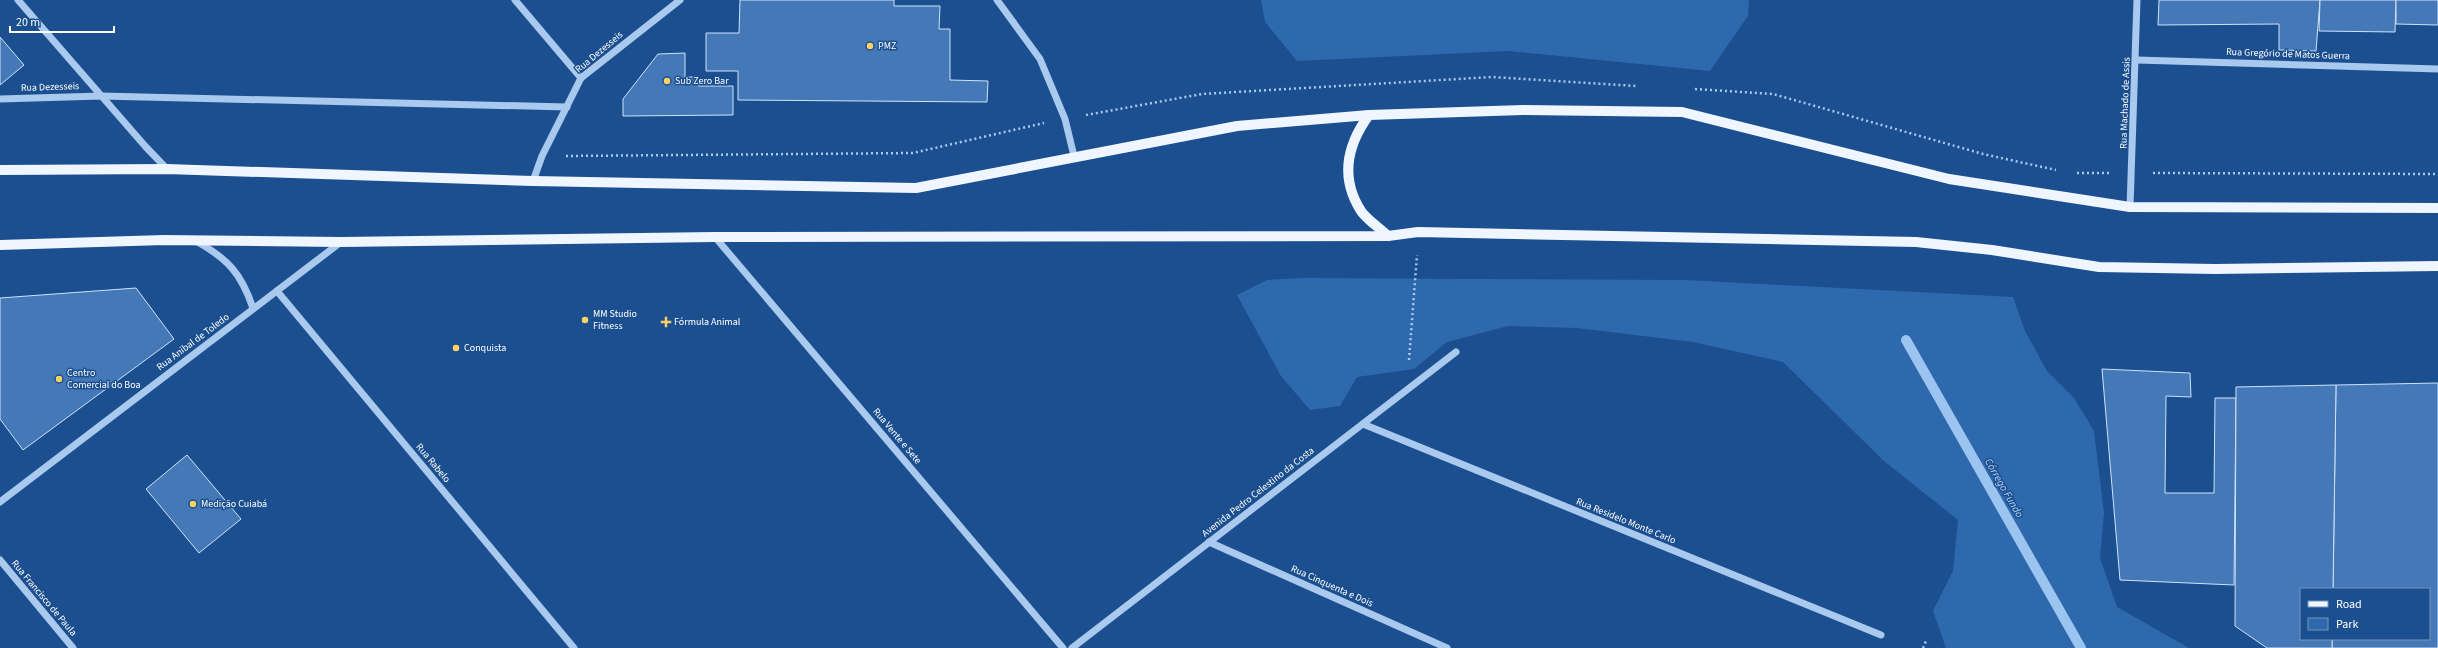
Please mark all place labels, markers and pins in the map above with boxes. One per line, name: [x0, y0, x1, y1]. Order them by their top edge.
place label: PMZ: [878, 39, 896, 53]
marker: PMZ: [865, 41, 875, 51]
place label: Sub Zero Bar: [675, 74, 729, 88]
marker: Sub Zero Bar: [662, 76, 672, 86]
place label: MM Studio Fitness: [593, 307, 637, 333]
marker: MM Studio Fitness: [580, 315, 590, 325]
place label: Fórmula Animal: [674, 315, 741, 329]
marker: Fórmula Animal: [661, 317, 671, 327]
place label: Conquista: [464, 341, 506, 355]
marker: Conquista: [451, 343, 461, 353]
place label: Centro Comercial do Boa: [67, 366, 141, 392]
marker: Centro Comercial do Boa: [54, 374, 64, 384]
place label: Medição Cuiabá: [201, 497, 267, 511]
marker: Medição Cuiabá: [188, 499, 198, 509]

